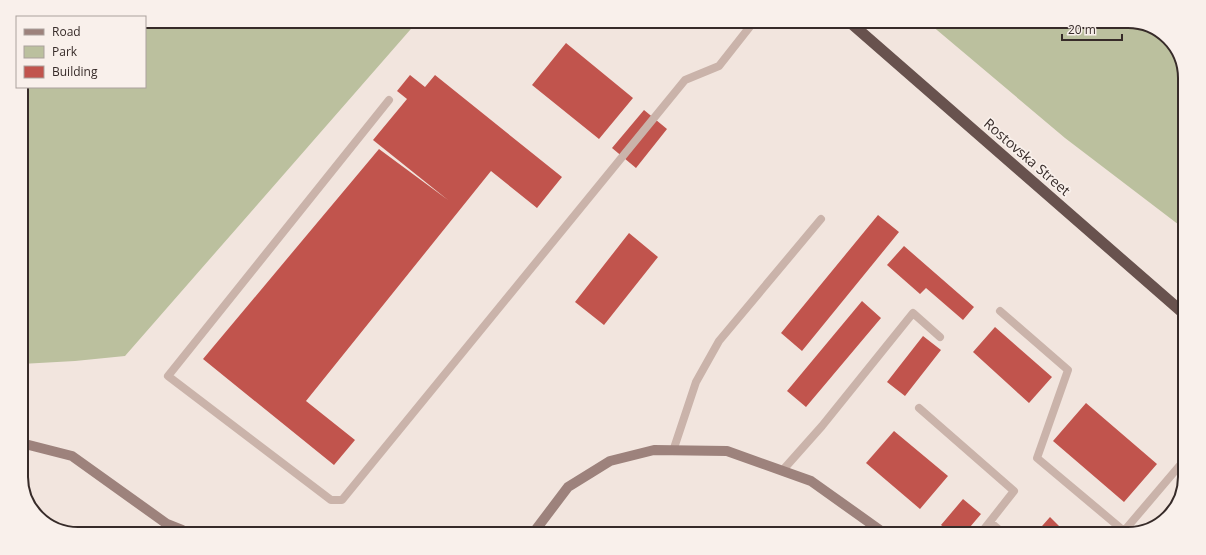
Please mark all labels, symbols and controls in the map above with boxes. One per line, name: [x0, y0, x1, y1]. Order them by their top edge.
legend: [16, 16, 146, 88]
scale bar: [1062, 16, 1122, 42]
text: 20 m: [1068, 21, 1096, 38]
text: Road: [52, 23, 81, 40]
text: Park: [52, 43, 78, 60]
text: Building: [52, 63, 98, 80]
street label: Rostovska Street: [980, 114, 1075, 199]

